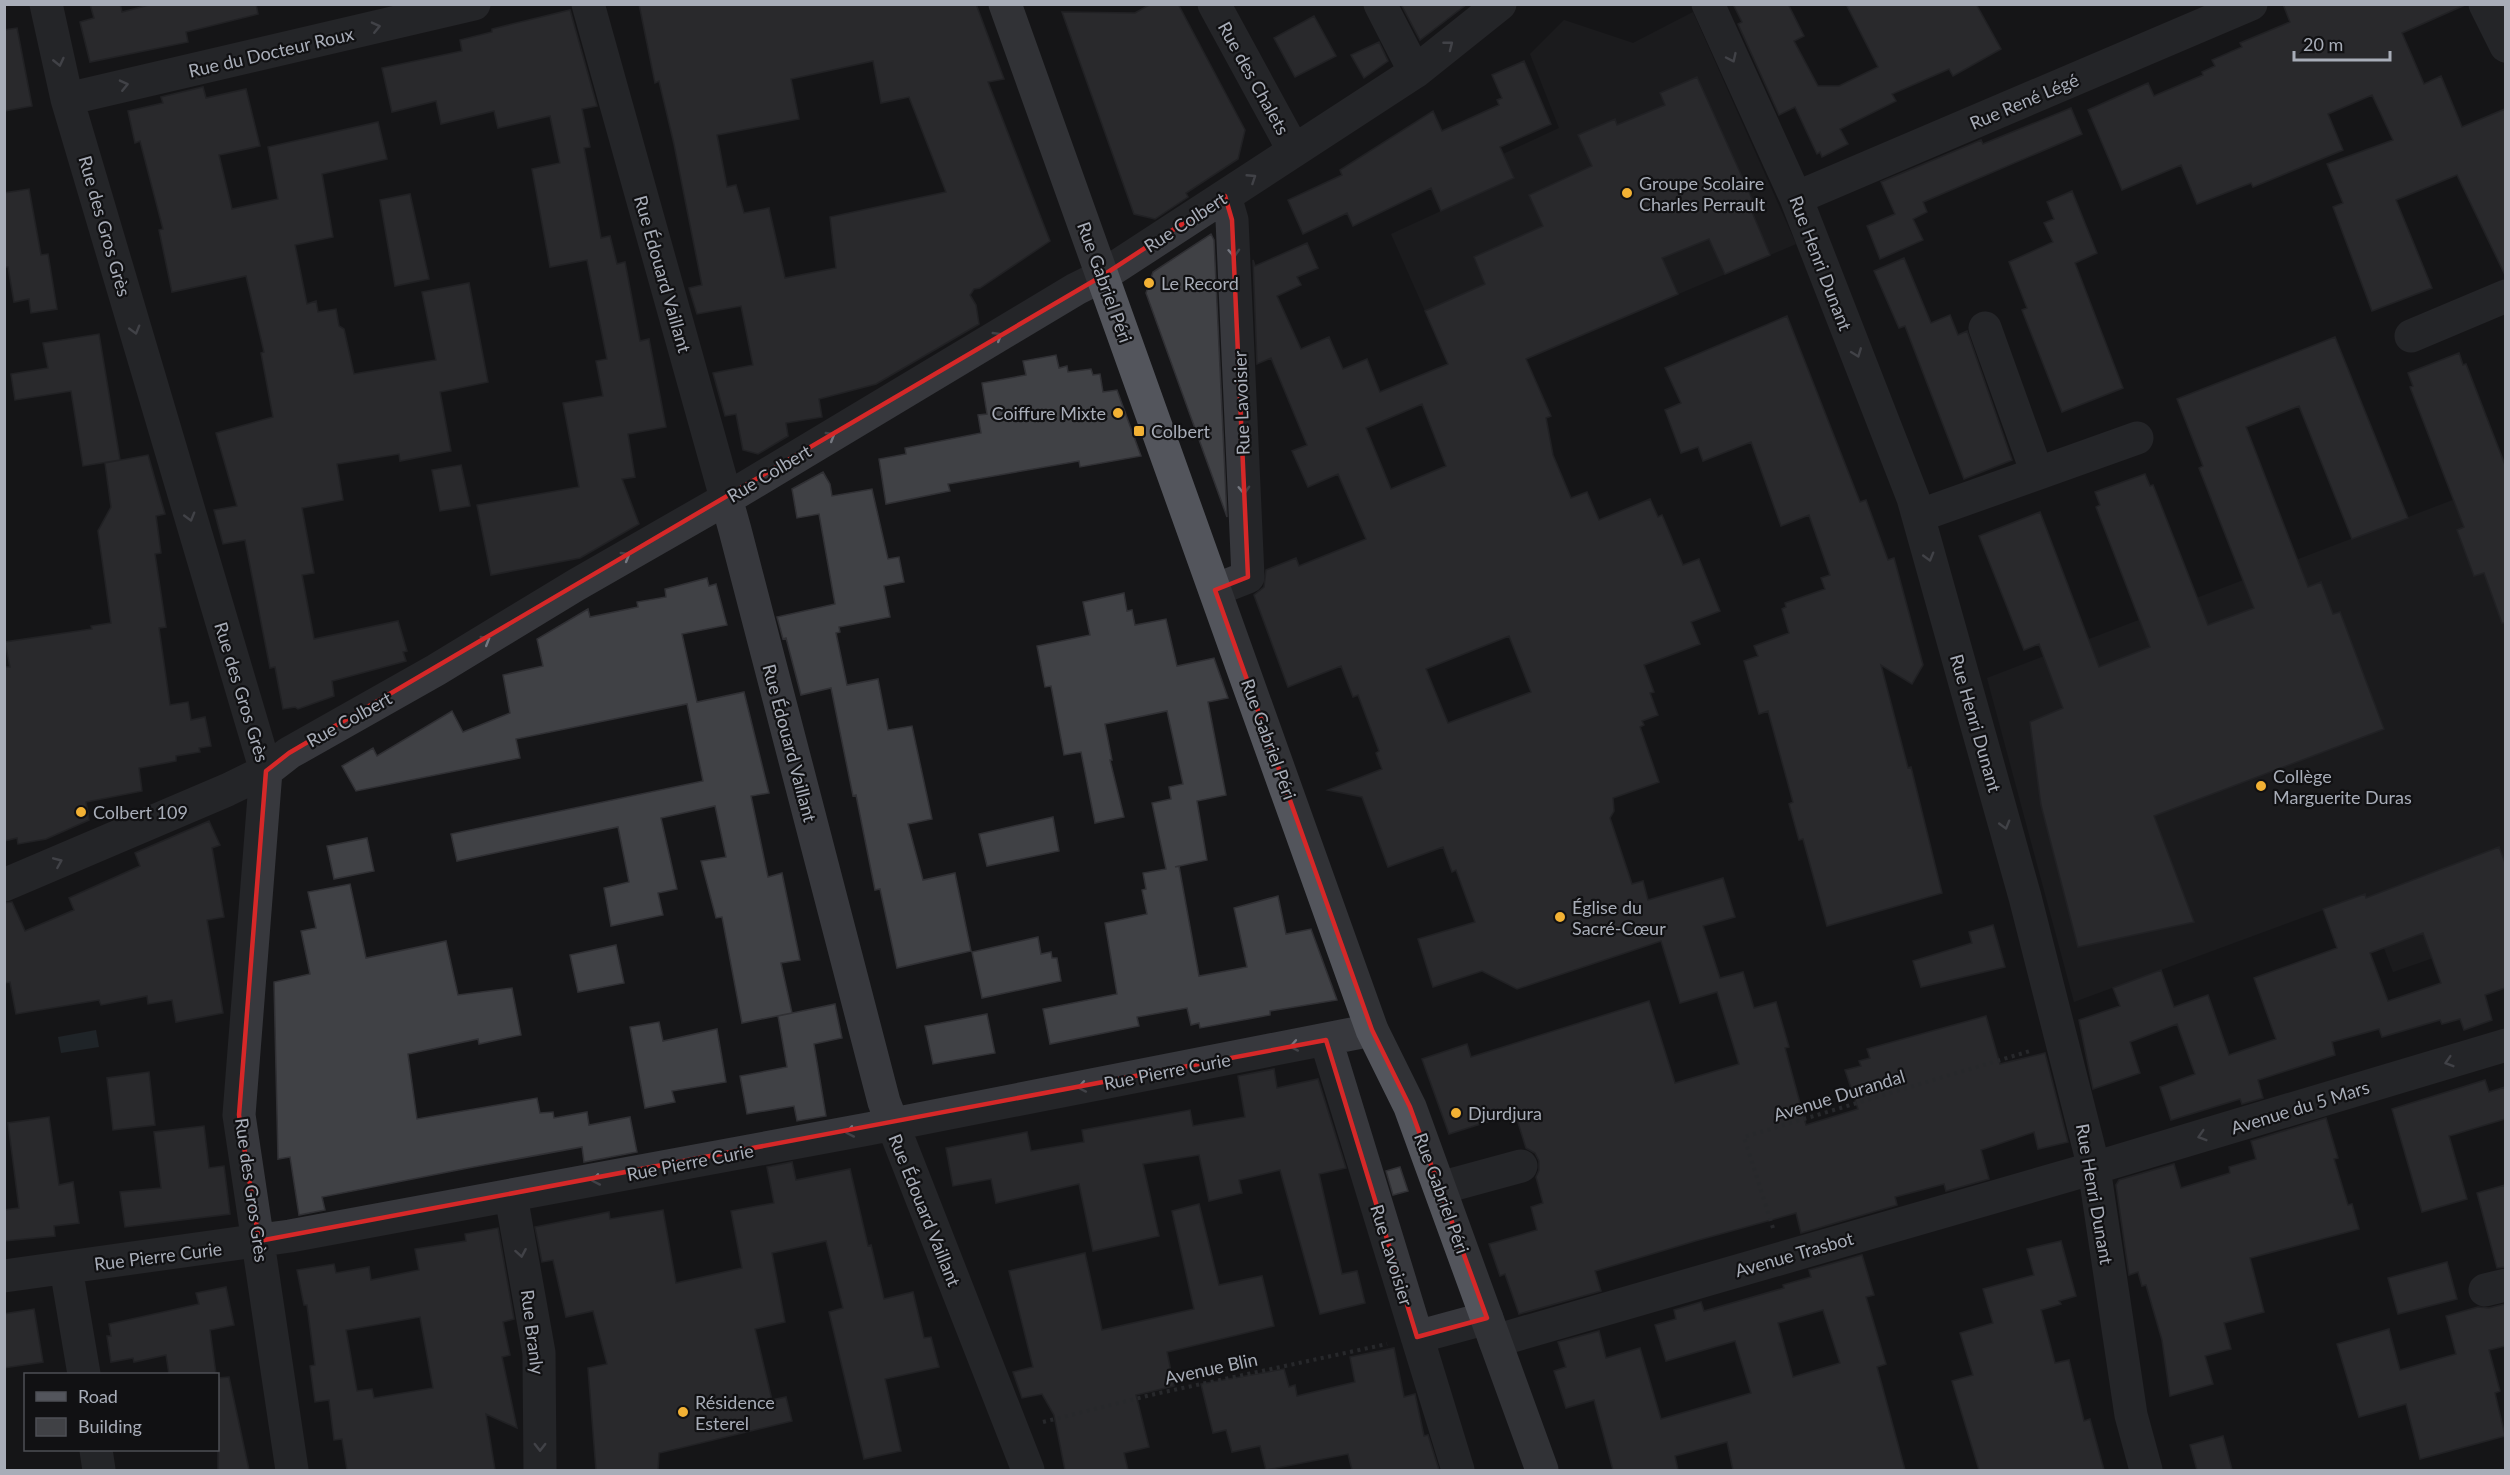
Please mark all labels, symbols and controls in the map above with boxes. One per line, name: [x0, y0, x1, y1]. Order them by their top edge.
street label: Rue des Chalets: [1214, 18, 1294, 139]
street label: Rue du Docteur Roux: [186, 22, 356, 82]
one-way arrow: [371, 22, 381, 35]
scale bar: [2294, 24, 2390, 62]
text: 20 m: [2303, 33, 2343, 55]
one-way arrow: [1442, 42, 1453, 53]
one-way arrow: [1725, 51, 1737, 62]
one-way arrow: [51, 56, 64, 66]
street label: Rue René Légé: [1966, 68, 2082, 134]
one-way arrow: [119, 80, 129, 93]
street label: Rue des Gros Grès: [74, 153, 136, 299]
place label: Groupe Scolaire Charles Perrault: [1639, 172, 1766, 215]
one-way arrow: [1246, 174, 1257, 185]
marker: Groupe Scolaire Charles Perrault: [1620, 186, 1634, 200]
street label: Rue Colbert: [1140, 187, 1231, 257]
street label: Rue Édouard Vaillant: [630, 193, 696, 356]
street label: Rue Henri Dunant: [1785, 193, 1857, 334]
street label: Rue Gabriel Péri: [1073, 219, 1137, 345]
one-way arrow: [1227, 249, 1240, 258]
place label: Le Record: [1161, 272, 1239, 294]
marker: Le Record: [1142, 276, 1156, 290]
one-way arrow: [128, 324, 140, 335]
one-way arrow: [992, 331, 1002, 343]
one-way arrow: [1850, 347, 1862, 358]
street label: Rue Lavoisier: [1228, 350, 1254, 456]
place label: Coiffure Mixte: [992, 402, 1106, 424]
marker: Coiffure Mixte: [1111, 406, 1125, 420]
place label: Colbert: [1151, 420, 1210, 442]
marker: Colbert: [1132, 424, 1146, 438]
one-way arrow: [825, 431, 835, 443]
street label: Rue Colbert: [723, 439, 815, 507]
one-way arrow: [1238, 486, 1251, 495]
one-way arrow: [183, 511, 195, 522]
one-way arrow: [620, 552, 631, 563]
one-way arrow: [1922, 552, 1935, 562]
street label: Rue des Gros Grès: [210, 619, 274, 765]
one-way arrow: [480, 635, 490, 647]
street label: Rue Henri Dunant: [1946, 651, 2006, 795]
street label: Rue Édouard Vaillant: [758, 662, 822, 825]
street label: Rue Gabriel Péri: [1237, 676, 1301, 802]
street label: Rue Colbert: [303, 686, 396, 751]
place label: Collège Marguerite Duras: [2273, 765, 2412, 808]
marker: Collège Marguerite Duras: [2254, 779, 2268, 793]
place label: Colbert 109: [93, 801, 188, 823]
marker: Colbert 109: [74, 805, 88, 819]
one-way arrow: [1998, 819, 2010, 830]
one-way arrow: [52, 857, 63, 869]
place label: Église du Sacré-Cœur: [1572, 896, 1666, 939]
marker: Église du Sacré-Cœur: [1553, 910, 1567, 924]
one-way arrow: [1290, 1039, 1300, 1052]
street label: Rue Pierre Curie: [1102, 1048, 1232, 1094]
one-way arrow: [2445, 1055, 2455, 1067]
street label: Avenue Durandal: [1771, 1065, 1907, 1125]
street label: Avenue du 5 Mars: [2228, 1075, 2372, 1139]
one-way arrow: [1078, 1080, 1088, 1093]
place label: Djurdjura: [1468, 1102, 1542, 1124]
marker: Djurdjura: [1449, 1106, 1463, 1120]
street label: Rue des Gros Grès: [231, 1117, 273, 1264]
street label: Rue Henri Dunant: [2072, 1122, 2118, 1267]
one-way arrow: [845, 1125, 855, 1138]
one-way arrow: [2197, 1129, 2208, 1141]
street label: Rue Gabriel Péri: [1410, 1130, 1474, 1256]
street label: Rue Édouard Vaillant: [884, 1131, 966, 1290]
street label: Rue Pierre Curie: [625, 1139, 755, 1185]
one-way arrow: [591, 1173, 601, 1186]
street label: Rue Lavoisier: [1366, 1202, 1418, 1309]
street label: Avenue Trasbot: [1732, 1226, 1856, 1281]
street label: Rue Pierre Curie: [93, 1237, 223, 1275]
one-way arrow: [514, 1248, 527, 1258]
street label: Rue Branly: [517, 1288, 549, 1376]
street label: Avenue Blin: [1163, 1347, 1259, 1389]
legend: [24, 1373, 219, 1451]
text: Road: [78, 1385, 118, 1407]
place label: Résidence Esterel: [695, 1391, 775, 1434]
marker: Résidence Esterel: [676, 1405, 690, 1419]
text: Building: [78, 1415, 142, 1437]
one-way arrow: [534, 1442, 546, 1451]

